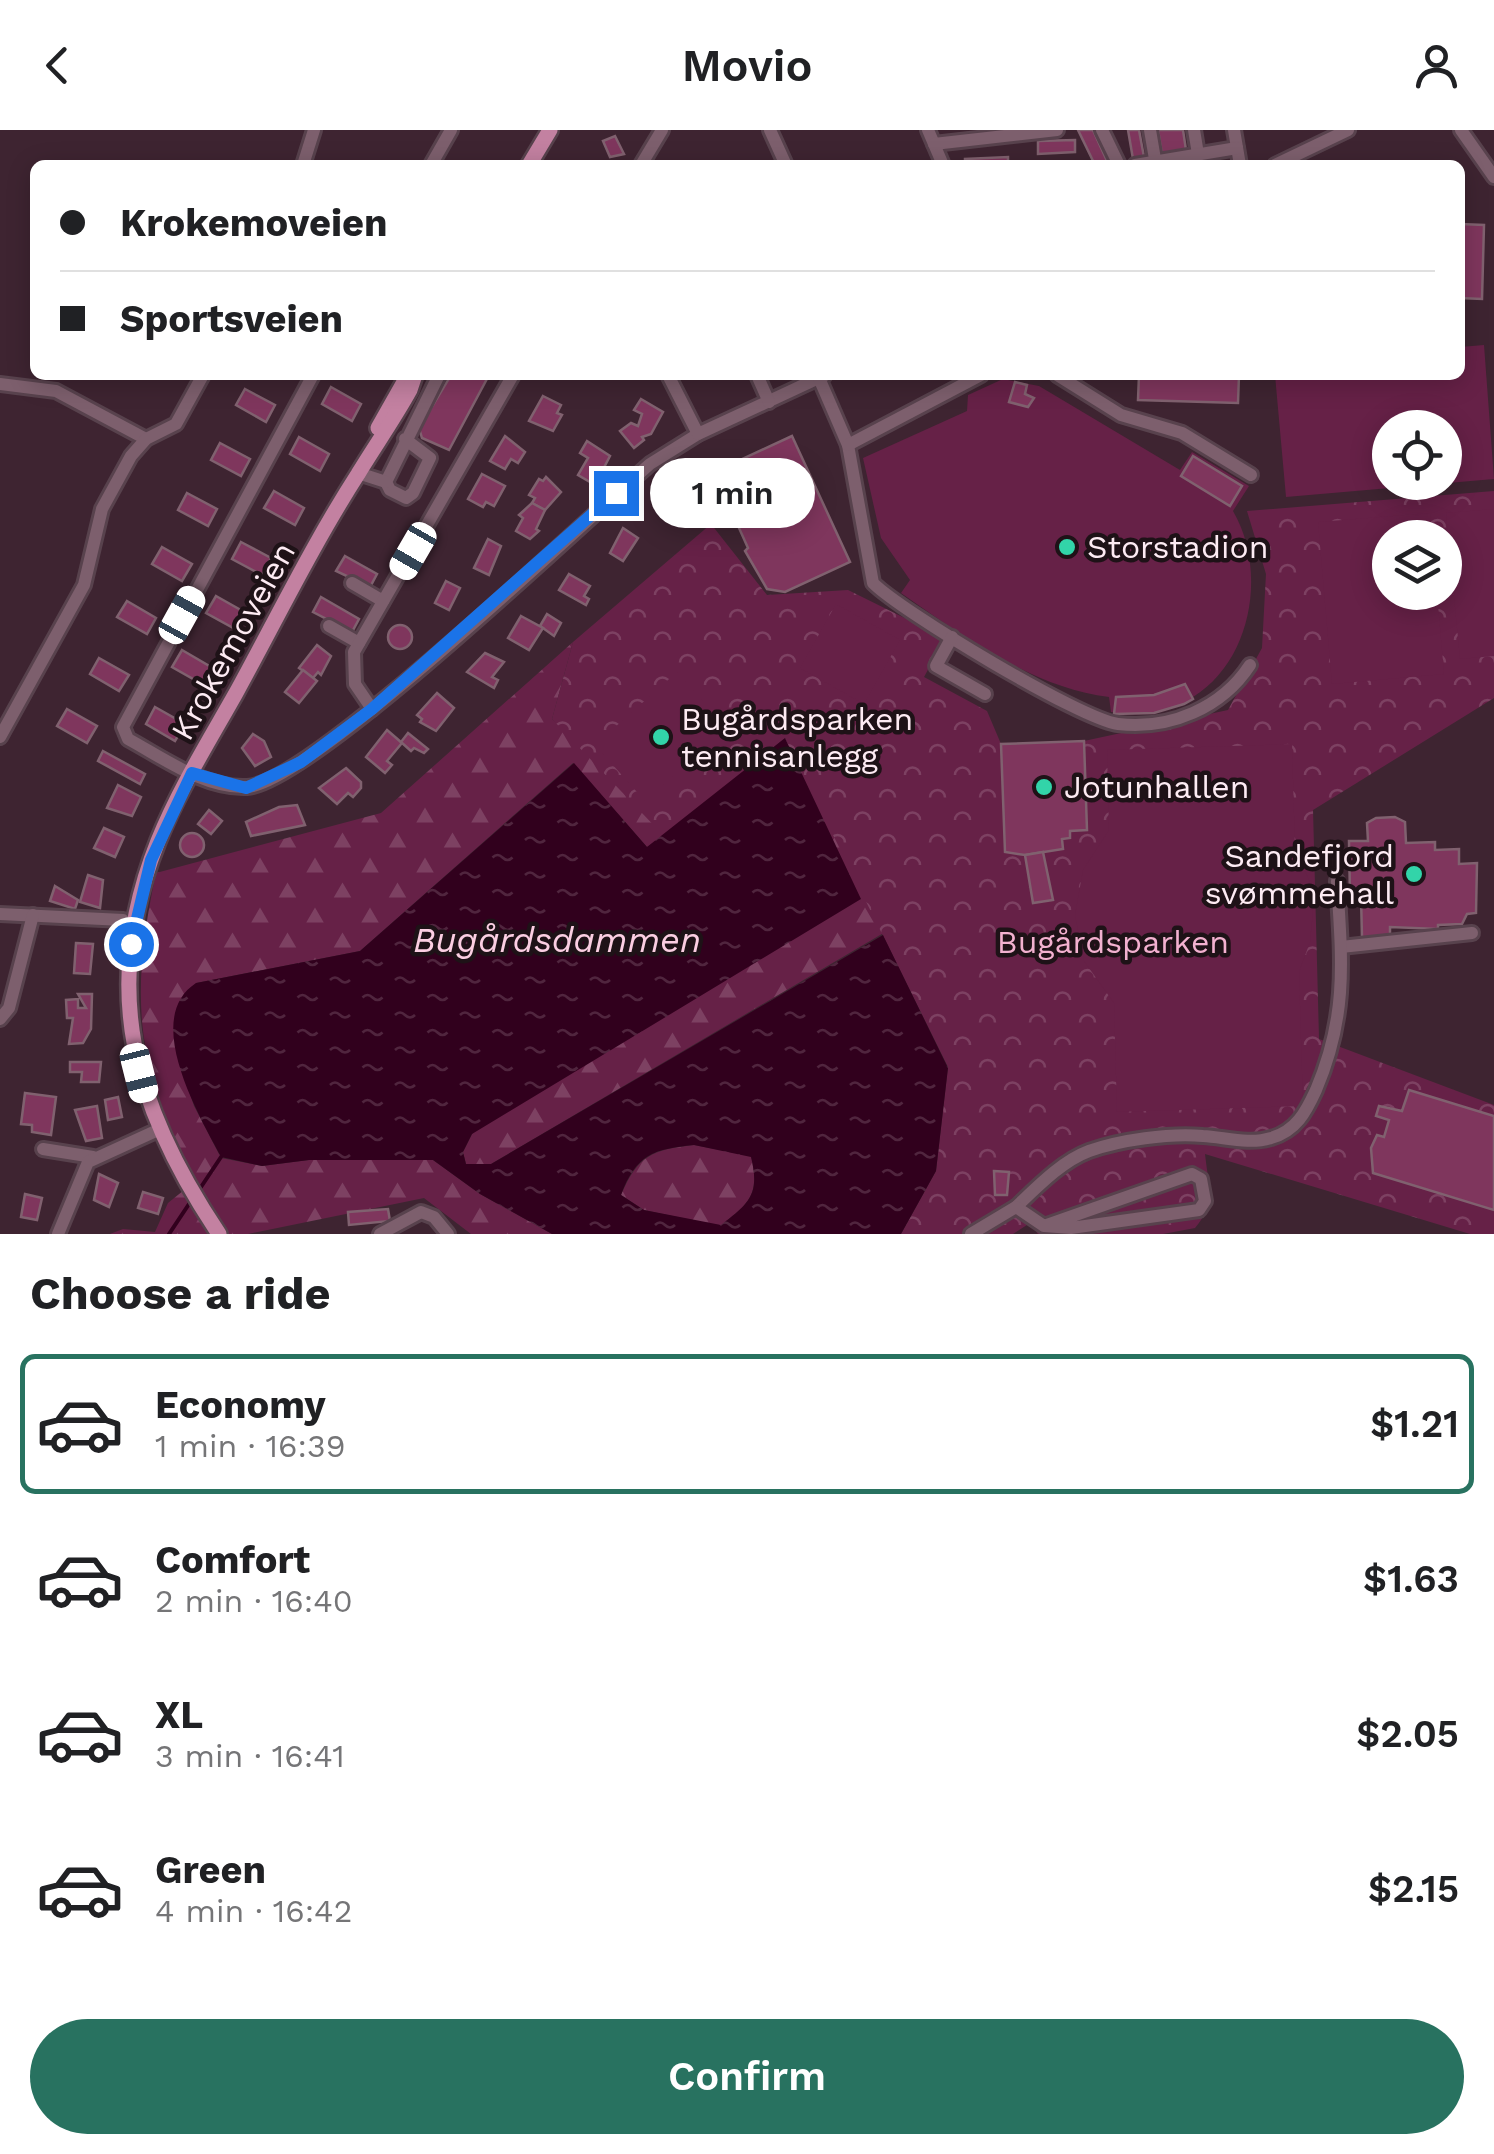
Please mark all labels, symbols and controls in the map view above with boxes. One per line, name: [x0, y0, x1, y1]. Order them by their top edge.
icon: back: [30, 38, 85, 93]
icon: person: [1409, 38, 1464, 93]
text: Movio: [682, 39, 812, 92]
text: Krokemoveien: [120, 201, 388, 245]
text: Sportsveien: [120, 297, 343, 341]
map controls: [1372, 410, 1462, 610]
button: locate: [1372, 410, 1462, 500]
callout: 1 min: [651, 458, 816, 528]
route end: [594, 471, 639, 516]
text: 1 min: [691, 474, 774, 512]
car: [385, 518, 441, 584]
button: layers: [1372, 520, 1462, 610]
place label: Storstadion: [1087, 528, 1268, 566]
street label: Krokemoveien: [163, 535, 303, 747]
marker: Storstadion: [1056, 536, 1078, 558]
car: [154, 581, 210, 649]
place label: Bugårdsparken tennisanlegg: [681, 700, 913, 775]
marker: Bugårdsparken tennisanlegg: [650, 726, 672, 748]
place label: Jotunhallen: [1064, 768, 1250, 806]
marker: Jotunhallen: [1033, 776, 1055, 798]
place label: Sandefjord svømmehall: [1205, 837, 1394, 912]
marker: Sandefjord svømmehall: [1403, 863, 1425, 885]
water label: Bugårdsdammen: [413, 919, 701, 961]
route start: [109, 922, 154, 967]
park label: Bugårdsparken: [997, 923, 1229, 961]
car: [117, 1040, 161, 1106]
text: Choose a ride: [30, 1267, 330, 1320]
icon: car: [35, 1379, 125, 1469]
text: Economy: [155, 1383, 326, 1427]
text: $1.21: [1370, 1402, 1459, 1446]
text: 1 min · 16:39: [155, 1427, 345, 1465]
icon: car: [35, 1534, 125, 1624]
text: Comfort: [155, 1538, 310, 1582]
text: $1.63: [1363, 1557, 1459, 1601]
text: 2 min · 16:40: [155, 1582, 353, 1620]
icon: car: [35, 1689, 125, 1779]
text: XL: [155, 1693, 203, 1737]
text: $2.05: [1356, 1712, 1459, 1756]
text: 3 min · 16:41: [155, 1737, 345, 1775]
icon: car: [35, 1844, 125, 1934]
text: Green: [155, 1848, 266, 1892]
text: $2.15: [1368, 1867, 1459, 1911]
text: 4 min · 16:42: [155, 1892, 352, 1930]
button: Confirm: [30, 2019, 1464, 2134]

